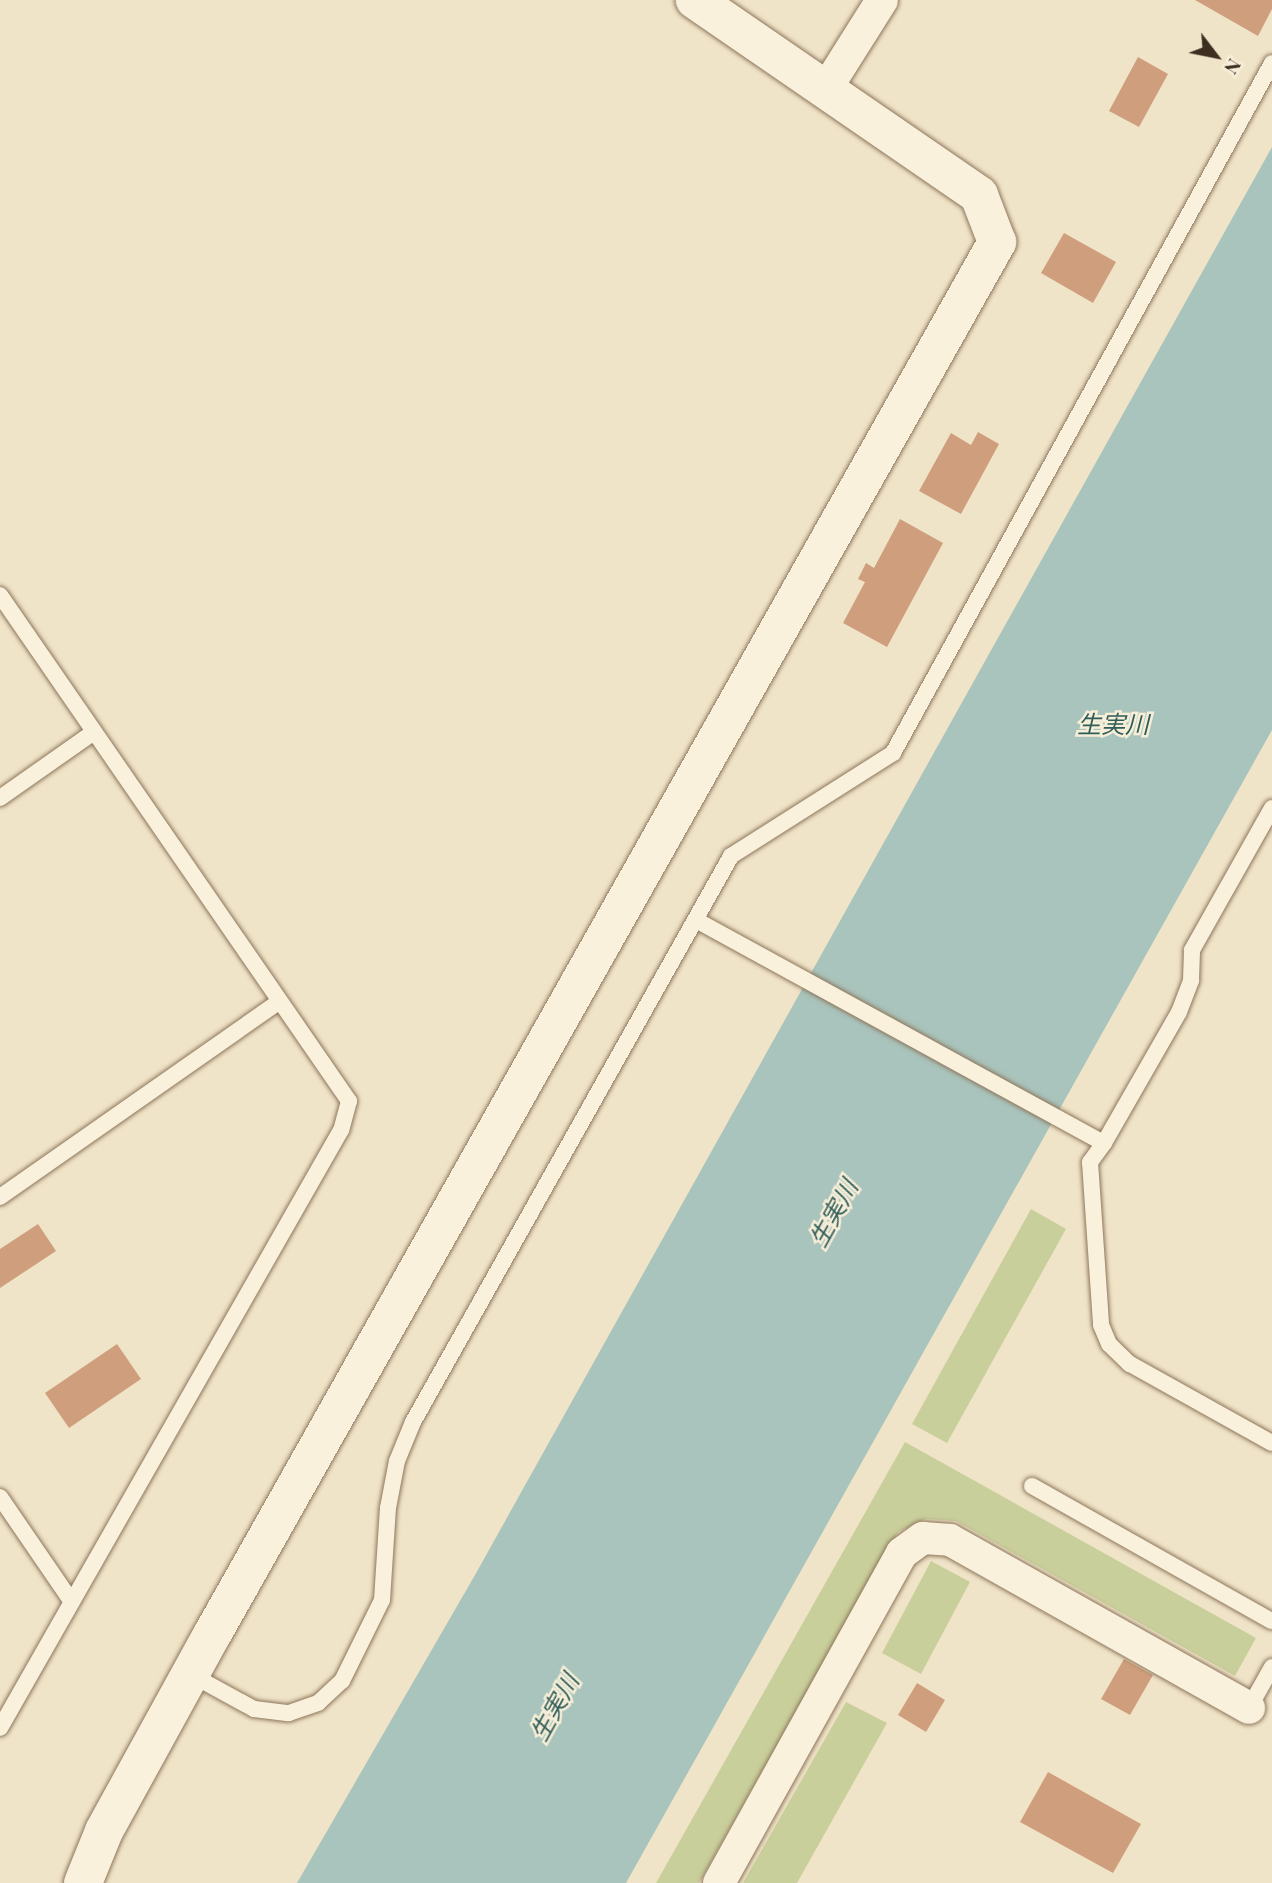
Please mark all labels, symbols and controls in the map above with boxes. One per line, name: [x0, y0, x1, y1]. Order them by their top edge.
north arrow: [1181, 21, 1251, 91]
text: N: [1219, 54, 1248, 80]
water label: 生実川: [1077, 710, 1149, 738]
water label: 生実川: [803, 1175, 863, 1251]
water label: 生実川: [524, 1669, 584, 1745]

